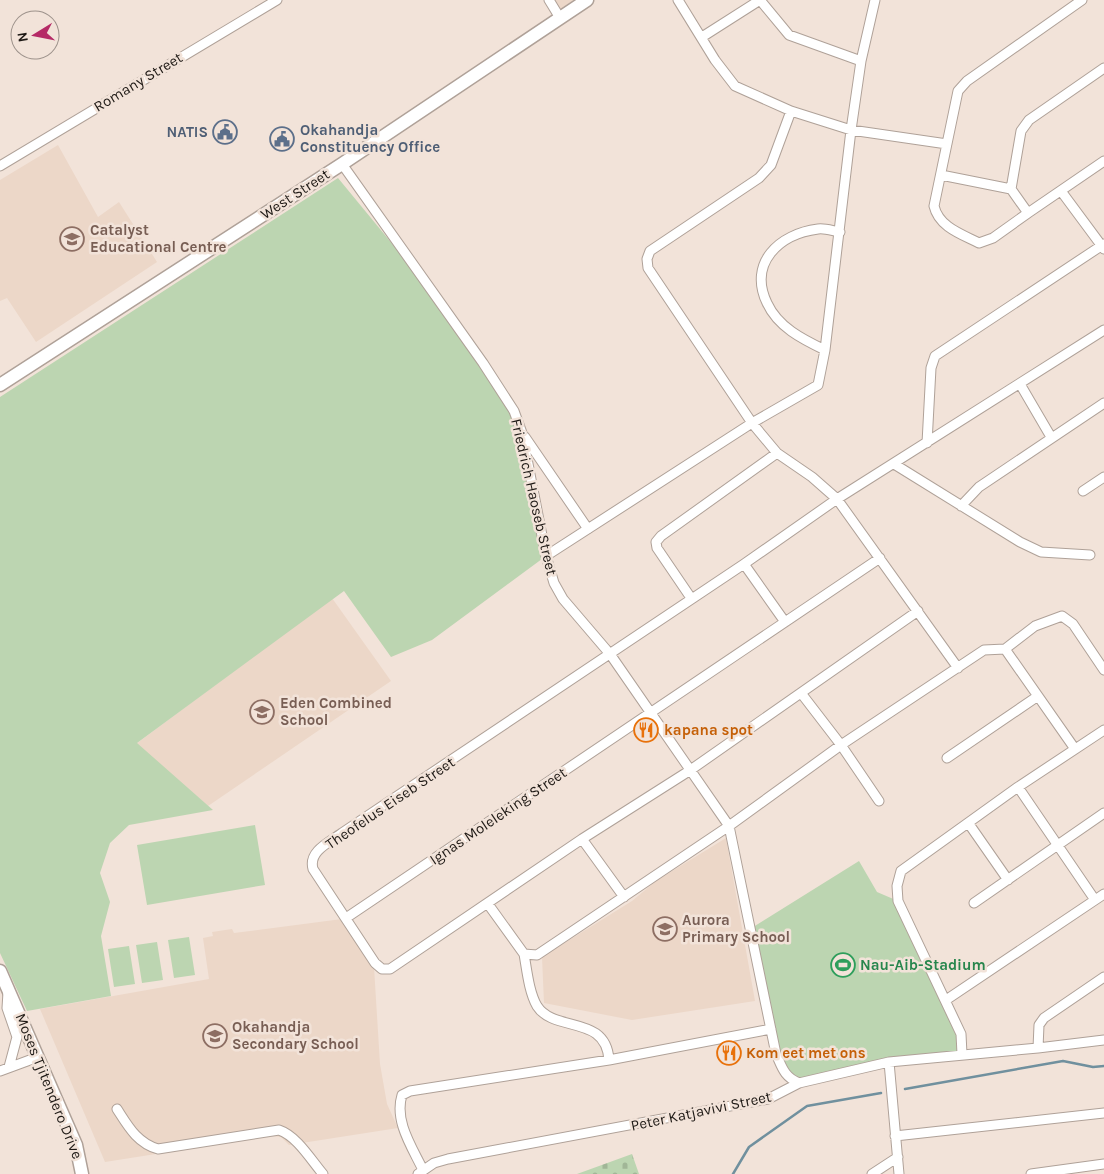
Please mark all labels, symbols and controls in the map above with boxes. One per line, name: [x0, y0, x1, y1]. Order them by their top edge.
north arrow: [10, 10, 60, 60]
text: N: [13, 31, 32, 44]
street label: Romany Street: [90, 48, 186, 116]
public building icon: NATIS: [212, 119, 238, 145]
place label: Okahandja Constituency Office: [300, 121, 440, 156]
place label: NATIS: [166, 123, 208, 141]
public building icon: Okahandja Constituency Office: [269, 126, 295, 152]
street label: West Street: [257, 165, 333, 223]
place label: Catalyst Educational Centre: [90, 221, 227, 256]
school or university icon: Catalyst Educational Centre: [59, 226, 85, 252]
street label: Friedrich Haoseb Street: [507, 417, 561, 577]
place label: Eden Combined School: [280, 694, 392, 729]
school or university icon: Eden Combined School: [249, 699, 275, 725]
restaurant icon: kapana spot: [633, 717, 659, 743]
place label: kapana spot: [664, 721, 753, 739]
street label: Theofelus Eiseb Street: [322, 753, 458, 853]
street label: Ignas Moleleking Street: [426, 763, 570, 869]
place label: Aurora Primary School: [682, 911, 790, 946]
school or university icon: Aurora Primary School: [652, 916, 678, 942]
sports icon: Nau-Aib-Stadium: [830, 952, 856, 978]
place label: Nau-Aib-Stadium: [860, 956, 986, 974]
street label: Moses Tjitendero Drive: [11, 1010, 87, 1162]
place label: Okahandja Secondary School: [232, 1018, 359, 1053]
school or university icon: Okahandja Secondary School: [202, 1023, 228, 1049]
restaurant icon: Kom eet met ons: [716, 1040, 742, 1066]
place label: Kom eet met ons: [746, 1044, 866, 1062]
street label: Peter Katjavivi Street: [629, 1087, 773, 1135]

